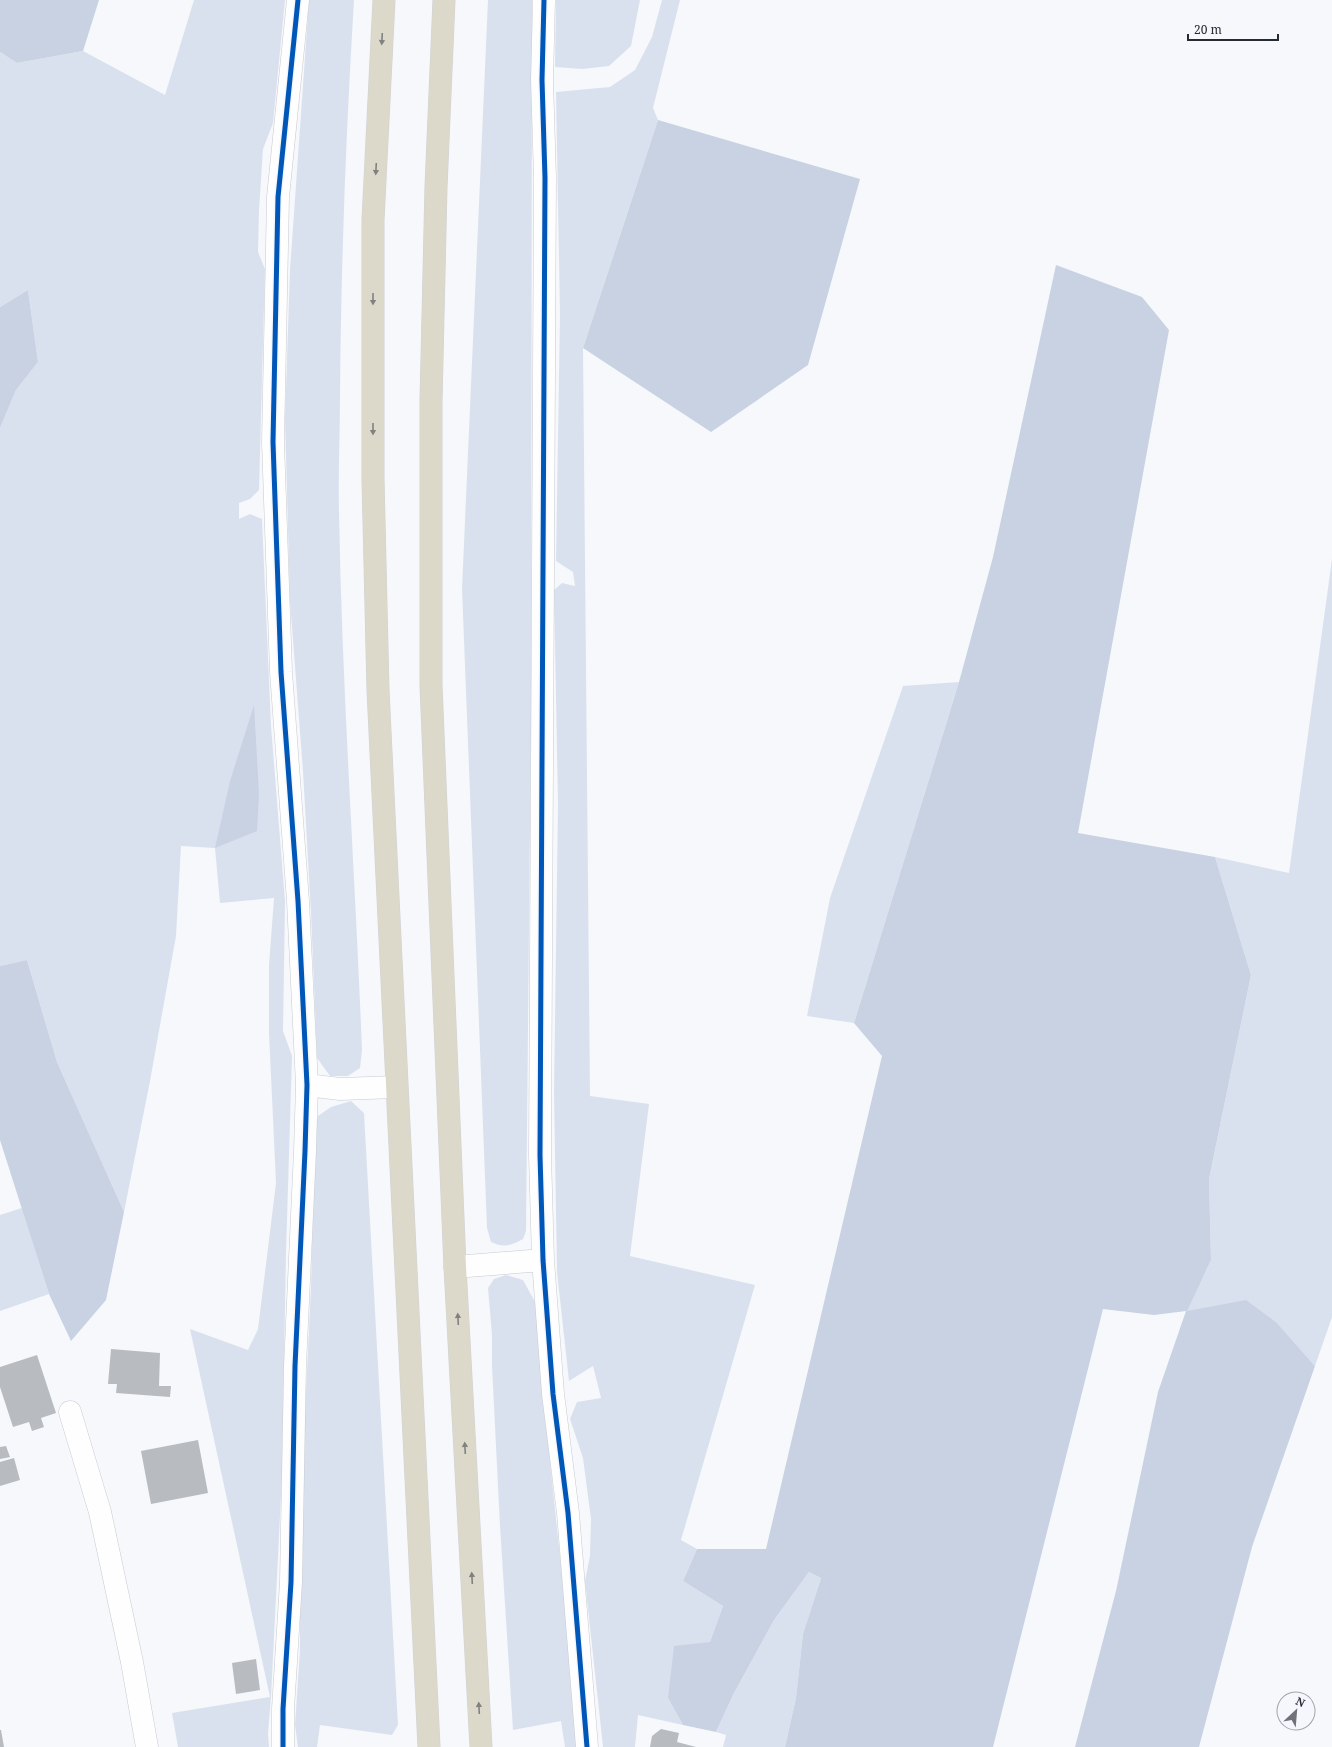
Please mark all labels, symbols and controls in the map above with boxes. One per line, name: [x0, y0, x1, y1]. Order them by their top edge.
scale bar: [1188, 16, 1278, 42]
text: 20 m: [1194, 21, 1222, 38]
one-way arrow: [379, 33, 386, 45]
one-way arrow: [373, 163, 379, 176]
one-way arrow: [370, 293, 376, 306]
one-way arrow: [370, 423, 376, 436]
one-way arrow: [455, 1312, 461, 1325]
one-way arrow: [461, 1442, 468, 1454]
one-way arrow: [468, 1572, 475, 1584]
north arrow: [1276, 1691, 1316, 1731]
text: N: [1293, 1693, 1308, 1710]
one-way arrow: [475, 1702, 482, 1714]

